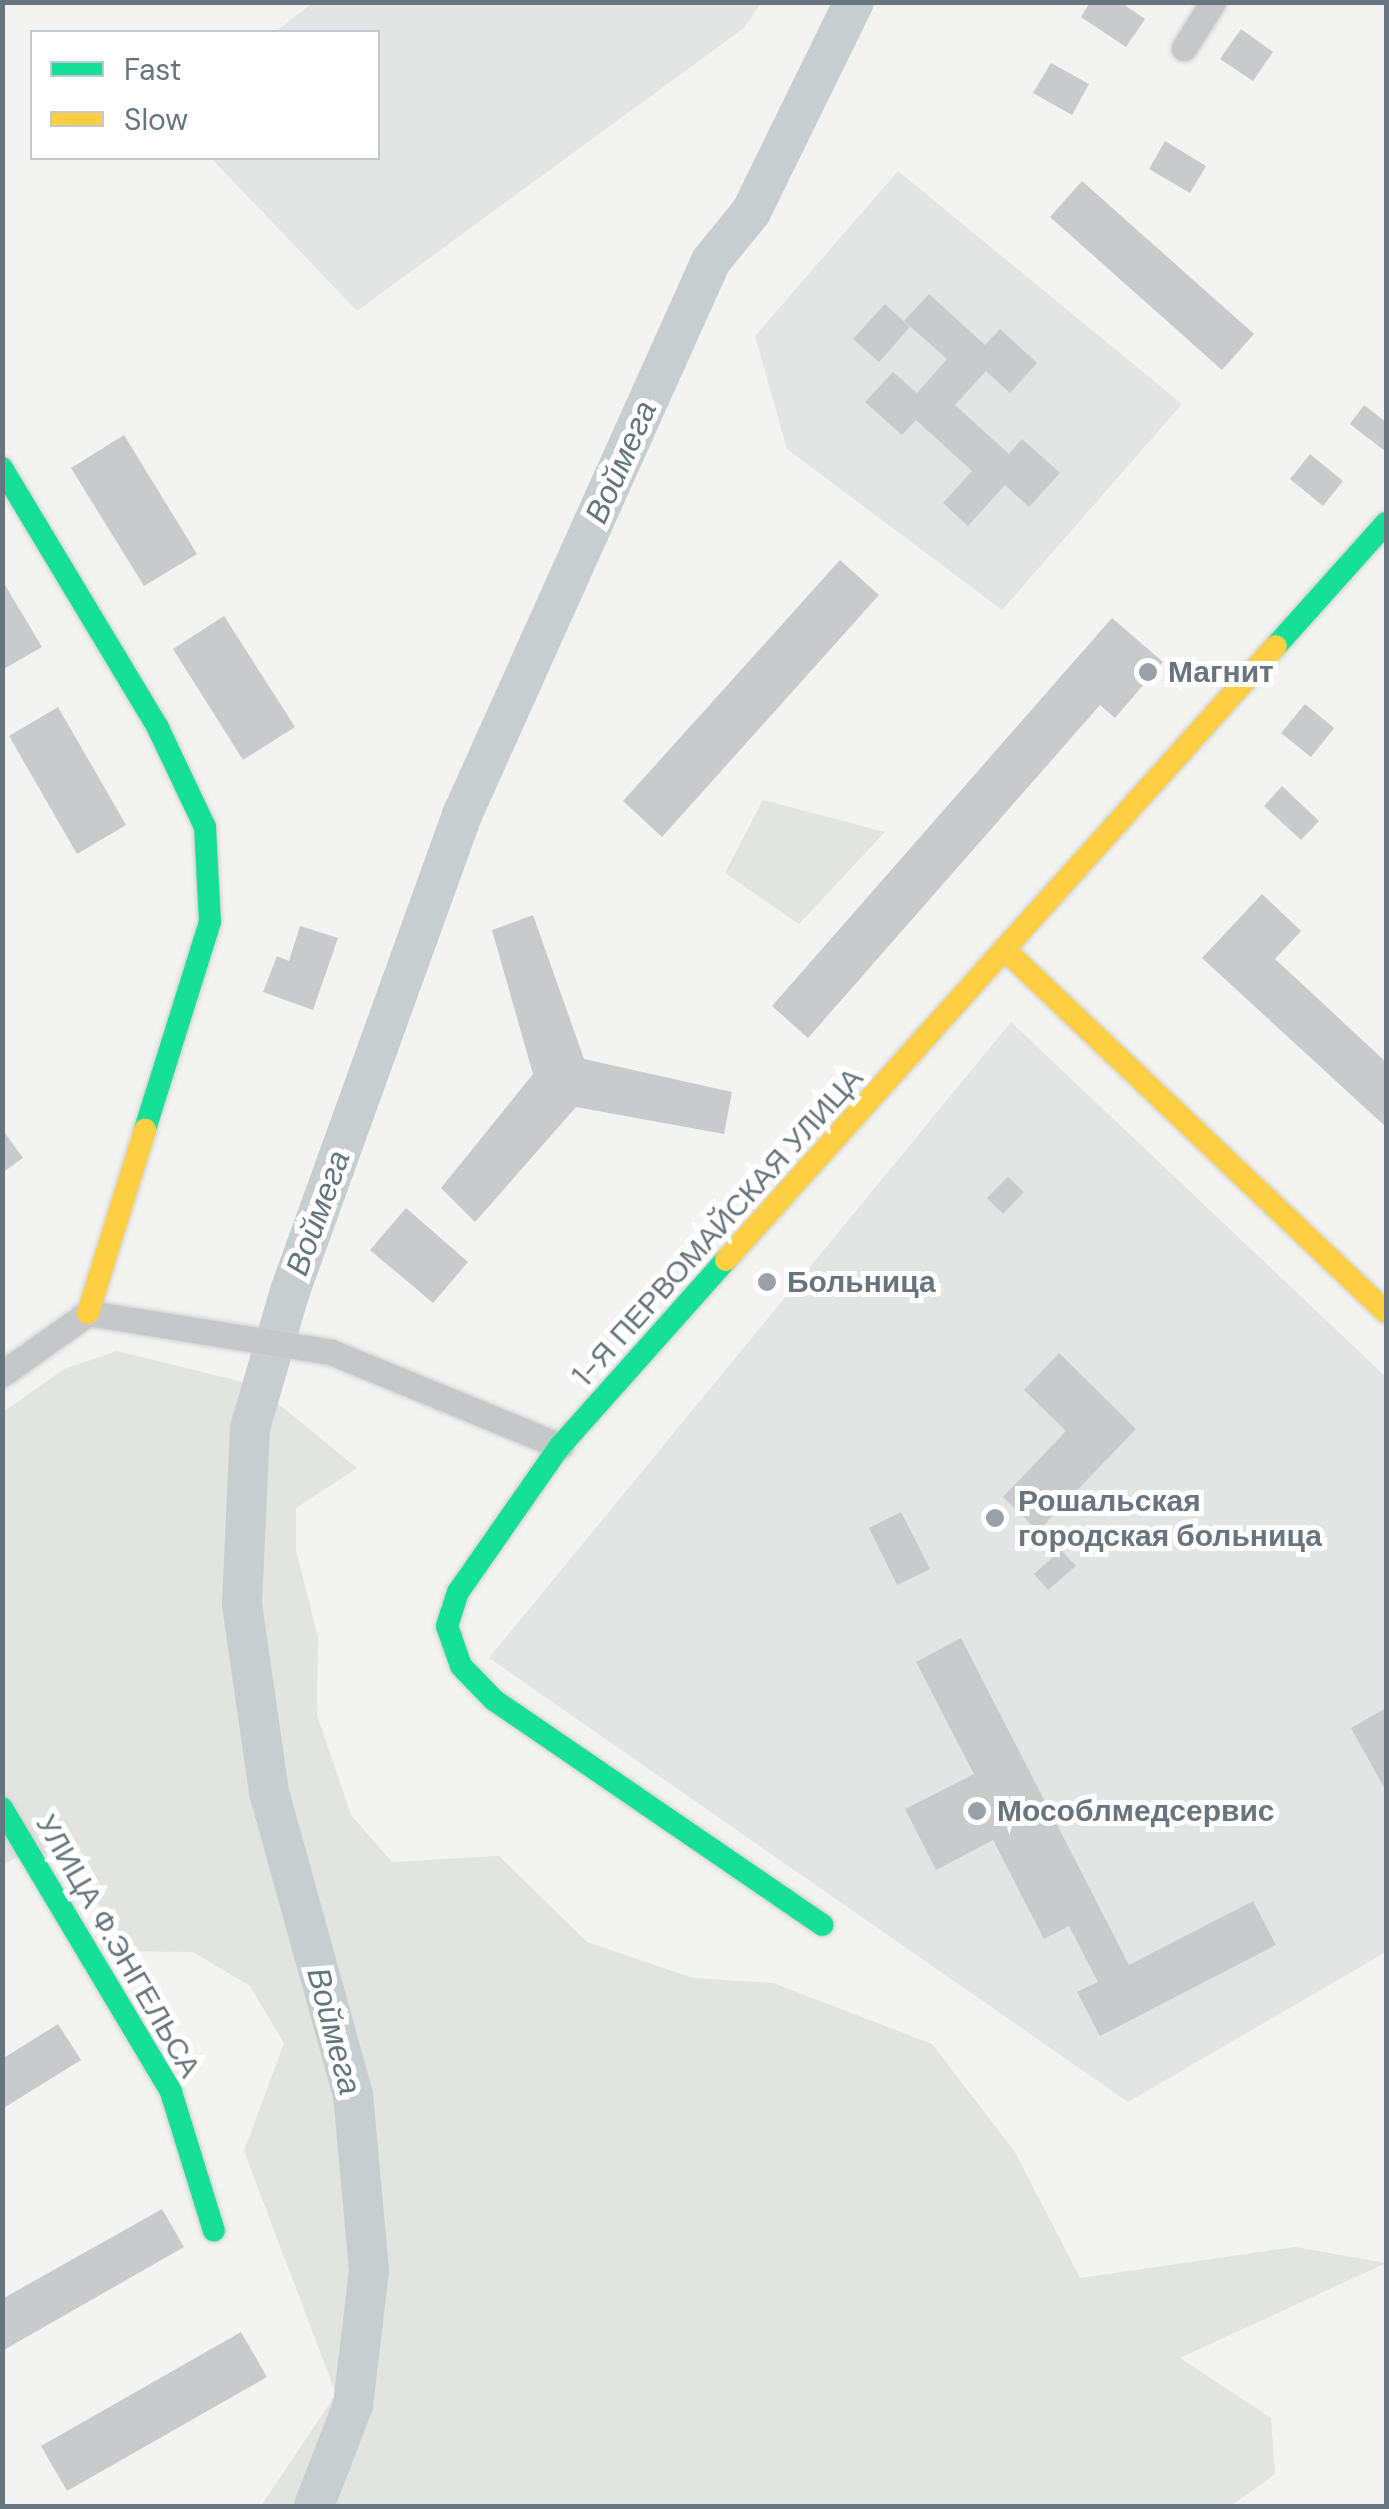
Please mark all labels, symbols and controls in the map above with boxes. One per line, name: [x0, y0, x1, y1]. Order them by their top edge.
legend: [30, 30, 380, 160]
text: Fast: [124, 50, 182, 89]
text: Slow: [124, 100, 188, 139]
water label: Воймега: [577, 395, 665, 529]
place label: Магнит: [1168, 654, 1274, 690]
marker: Магнит: [1137, 661, 1159, 683]
street label: 1-Я ПЕРВОМАЙСКАЯ УЛИЦА: [565, 1060, 871, 1394]
water label: Воймега: [278, 1145, 358, 1281]
place label: Больница: [787, 1264, 936, 1300]
marker: Больница: [756, 1271, 778, 1293]
place label: Рошальская городская больница: [1018, 1483, 1322, 1554]
marker: Рошальская городская больница: [982, 1505, 1008, 1531]
place label: Мособлмедсервис: [997, 1793, 1275, 1829]
marker: Мособлмедсервис: [966, 1800, 988, 1822]
street label: УЛИЦА Ф.ЭНГЕЛЬСА: [28, 1808, 208, 2084]
water label: Воймега: [299, 1963, 369, 2099]

